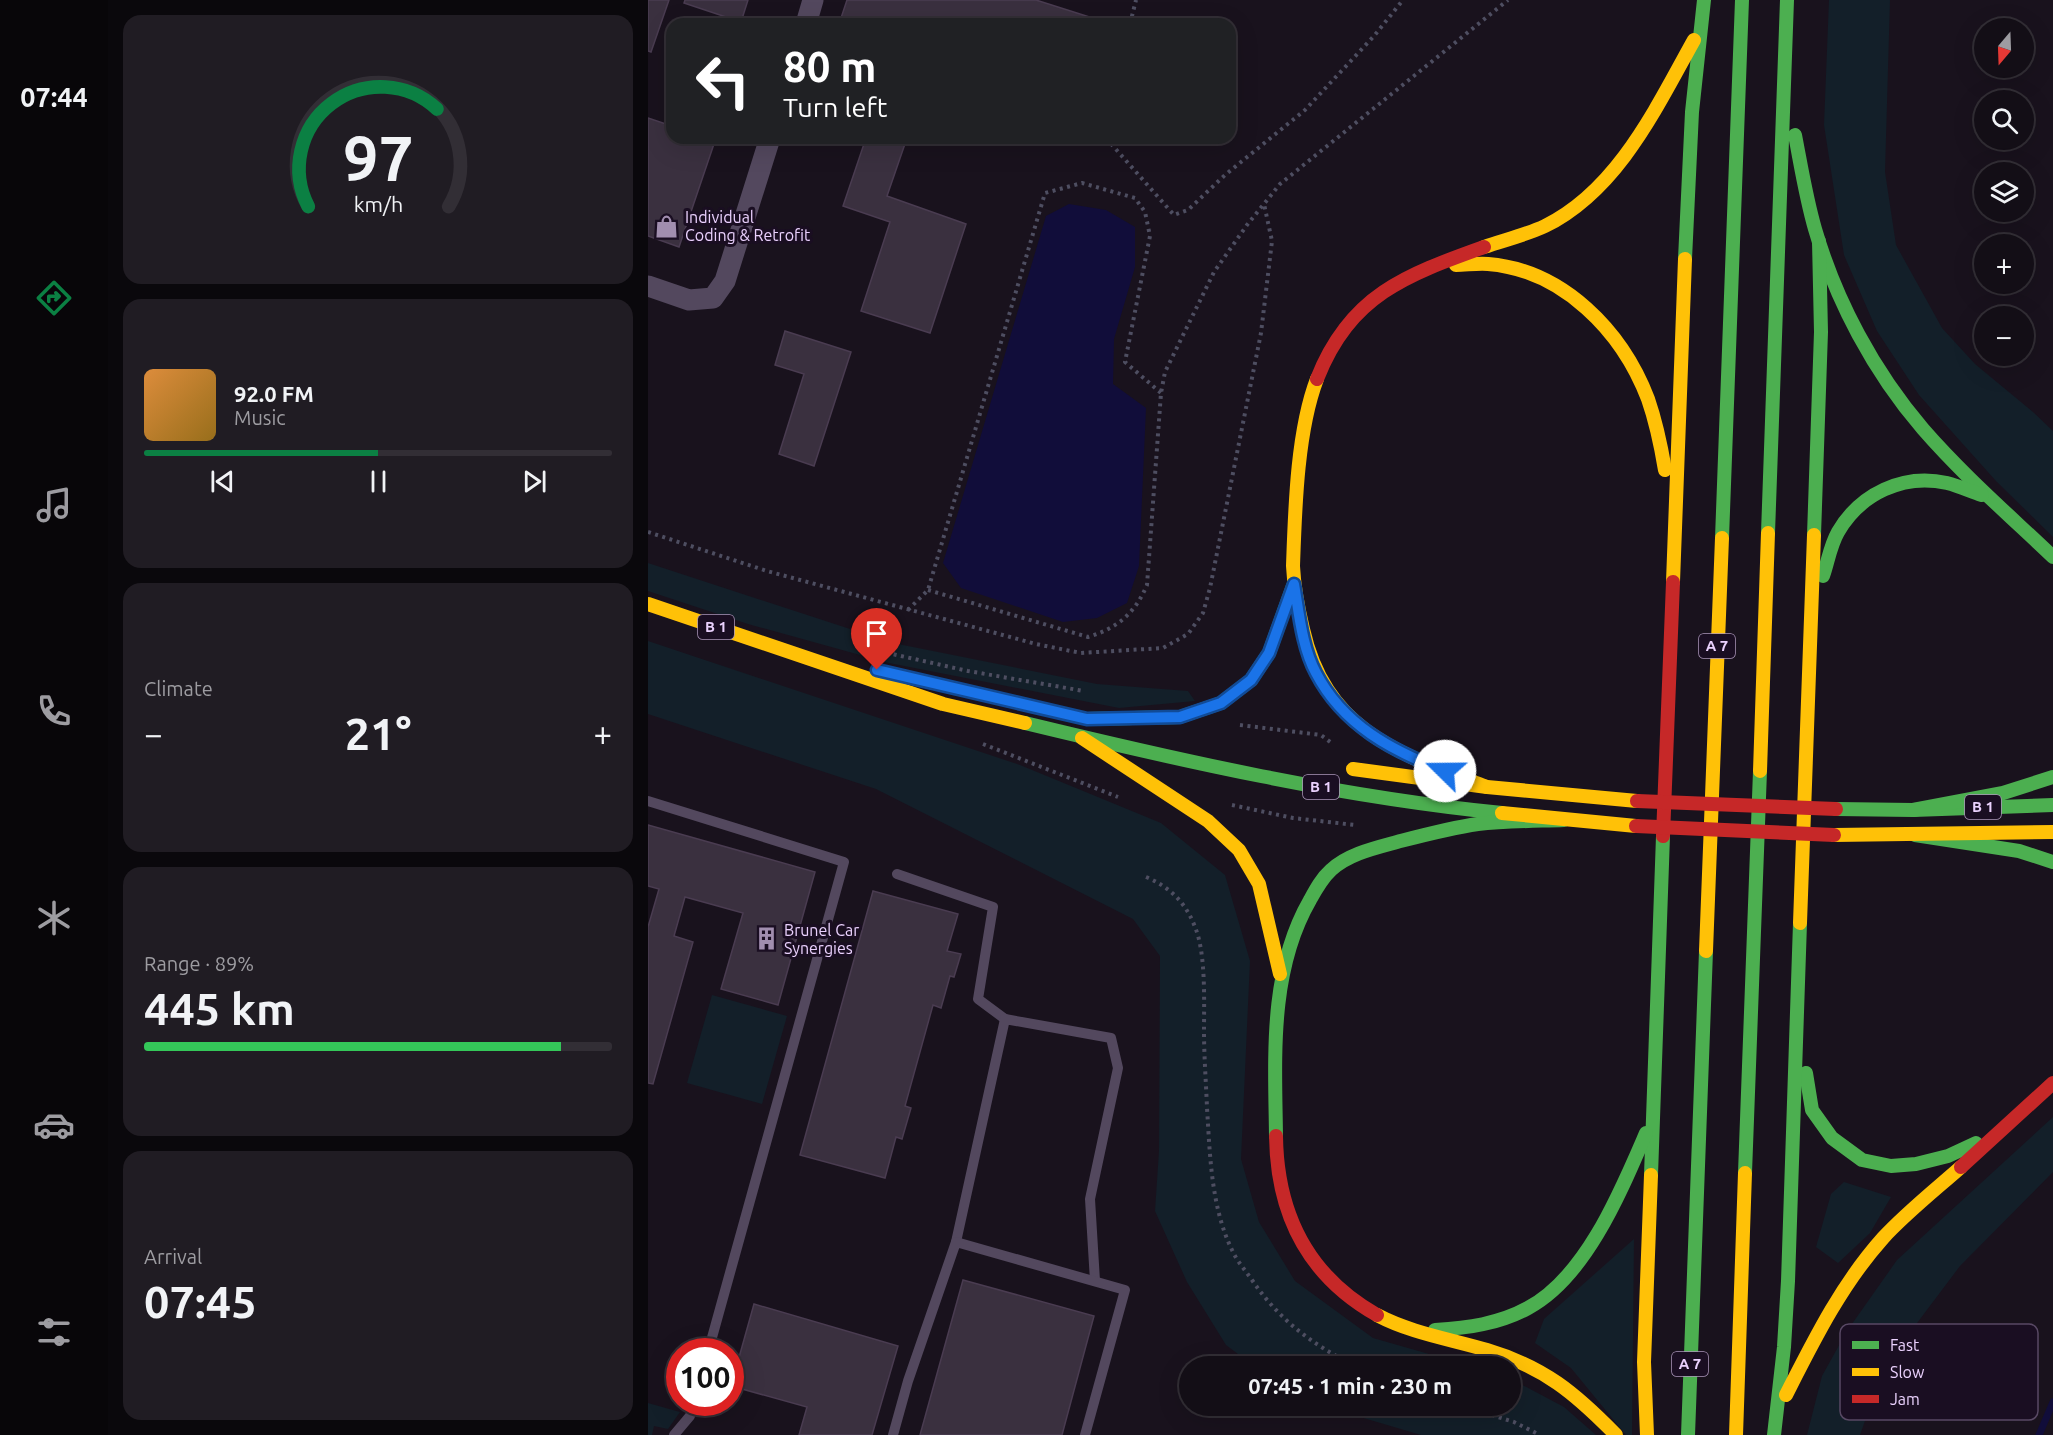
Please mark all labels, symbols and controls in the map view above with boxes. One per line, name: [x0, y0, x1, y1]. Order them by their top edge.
north arrow: [1974, 18, 2034, 78]
map controls: [1974, 18, 2034, 366]
icon: left: [684, 42, 762, 120]
text: 80 m: [783, 43, 877, 90]
text: 07:44: [20, 82, 88, 112]
button: search: [1974, 90, 2034, 150]
text: Turn left: [783, 92, 887, 122]
text: 97: [343, 123, 413, 193]
button: layers: [1974, 162, 2034, 222]
text: km/h: [353, 192, 403, 216]
place label: Individual Coding & Retrofit: [685, 208, 811, 244]
shop icon: Individual Coding & Retrofit: [654, 213, 680, 239]
button: +: [1974, 234, 2034, 294]
icon: directions: [33, 277, 75, 319]
button: −: [1974, 306, 2034, 366]
text: 92.0 FM: [234, 381, 314, 406]
text: Music: [234, 406, 286, 429]
icon: previous: [206, 465, 239, 498]
icon: pause: [362, 465, 395, 498]
icon: next: [518, 465, 551, 498]
icon: music: [33, 484, 75, 526]
pin: [851, 608, 902, 670]
road number: B 1: [698, 615, 734, 639]
icon: arrive: [860, 617, 893, 650]
road number: A 7: [1699, 634, 1735, 658]
text: Climate: [144, 677, 213, 700]
icon: phone: [33, 690, 75, 732]
text: 21°: [345, 708, 411, 759]
text: −: [144, 715, 163, 752]
text: +: [593, 715, 612, 752]
position arrow: [1413, 739, 1477, 803]
road number: B 1: [1303, 775, 1339, 799]
road number: B 1: [1965, 795, 2001, 819]
icon: climate: [33, 897, 75, 939]
place label: Brunel Car Synergies: [784, 921, 859, 957]
building icon: Brunel Car Synergies: [753, 926, 779, 952]
text: Range · 89%: [144, 952, 254, 975]
text: 445 km: [144, 983, 295, 1034]
icon: car: [33, 1104, 75, 1146]
text: Arrival: [144, 1245, 202, 1268]
text: 07:45: [144, 1276, 257, 1327]
icon: filters: [33, 1311, 75, 1353]
legend: [1840, 1324, 2038, 1420]
text: Fast: [1890, 1336, 1920, 1354]
speed limit sign: 100: [666, 1338, 744, 1416]
road number: A 7: [1672, 1352, 1708, 1376]
text: Slow: [1890, 1363, 1925, 1381]
text: 07:45 · 1 min · 230 m: [1248, 1373, 1452, 1398]
text: Jam: [1890, 1390, 1920, 1408]

